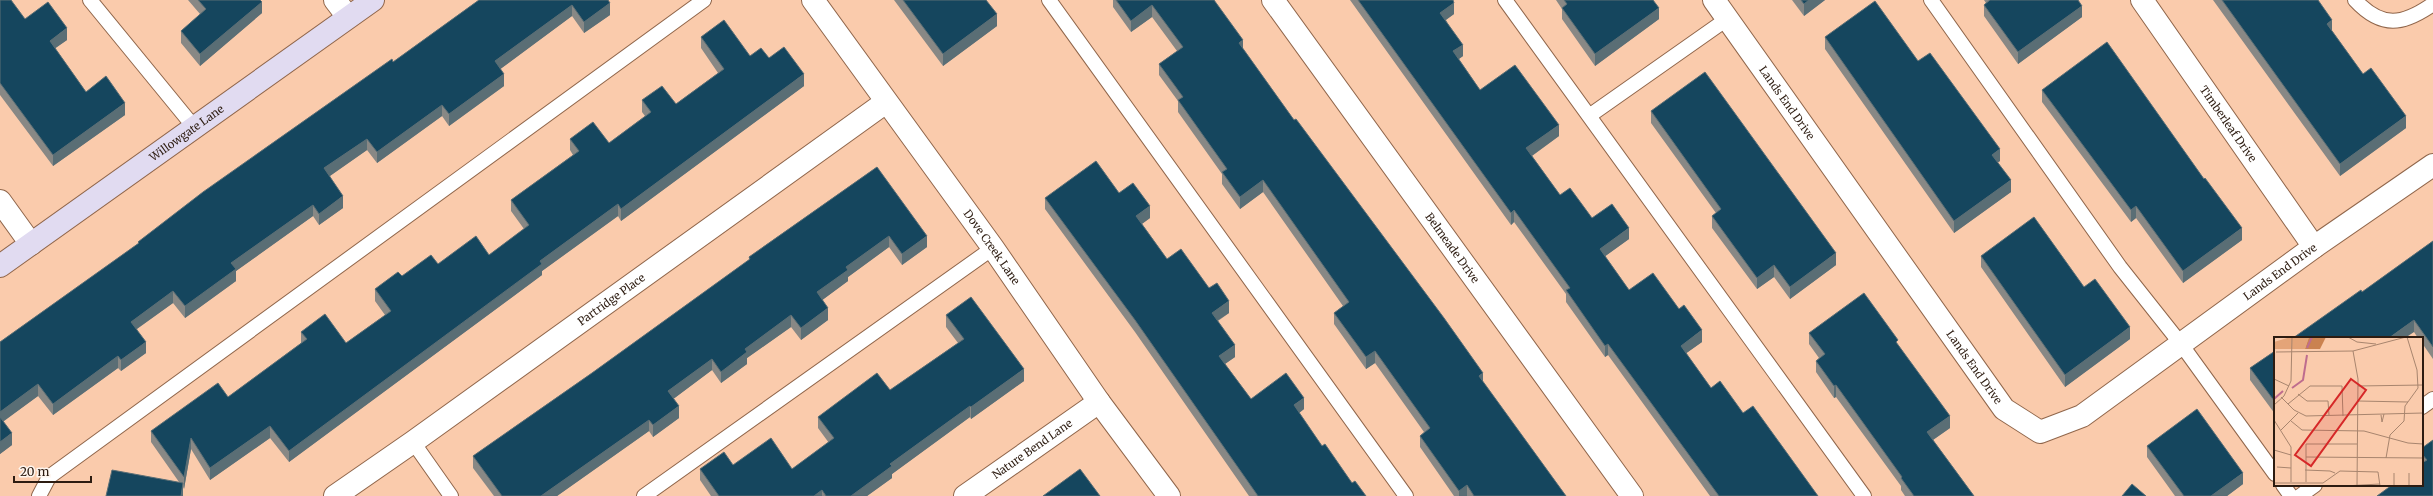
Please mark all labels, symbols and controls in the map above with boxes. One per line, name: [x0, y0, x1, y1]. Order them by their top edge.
street label: Lands End Drive: [1756, 63, 1818, 143]
street label: Timberleaf Drive: [2197, 83, 2260, 165]
street label: Willowgate Lane: [146, 102, 227, 165]
street label: Dove Creek Lane: [960, 207, 1023, 287]
street label: Belmeade Drive: [1422, 210, 1483, 286]
street label: Lands End Drive: [2241, 240, 2320, 303]
street label: Partridge Place: [575, 270, 648, 328]
street label: Lands End Drive: [1943, 327, 2005, 407]
inset map: [2274, 337, 2423, 486]
street label: Nature Bend Lane: [989, 416, 1075, 482]
scale bar: [14, 458, 91, 484]
text: 20 m: [20, 464, 49, 479]

